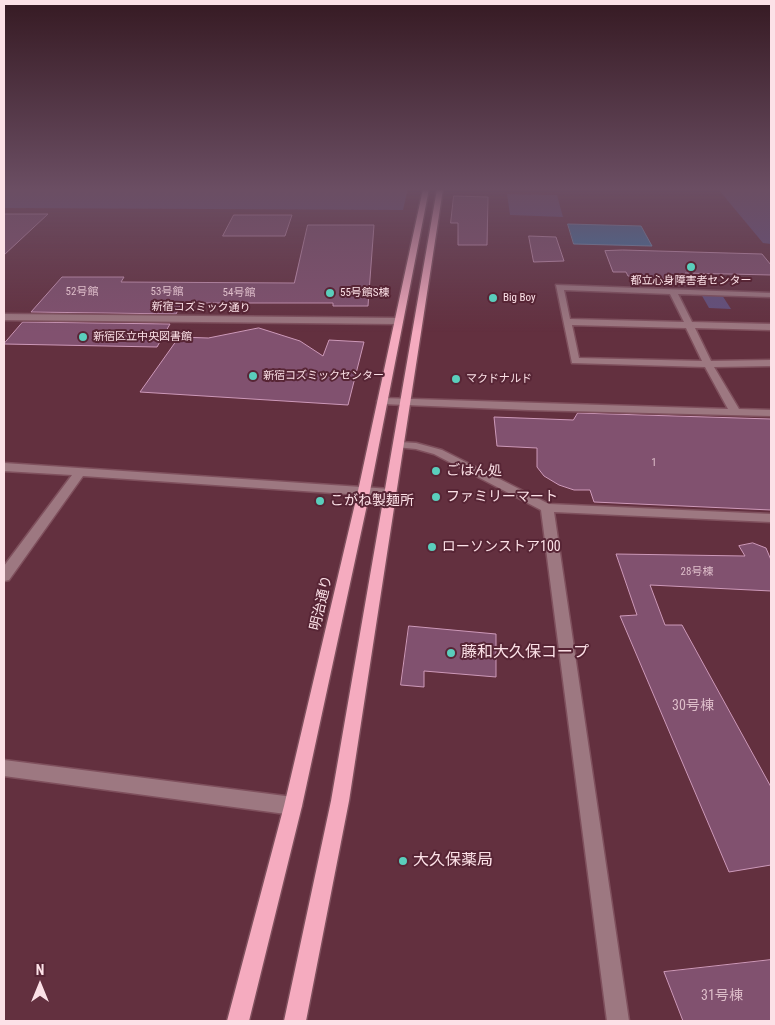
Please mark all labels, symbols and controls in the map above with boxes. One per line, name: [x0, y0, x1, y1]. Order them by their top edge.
marker: 都立心身障害者センター: [685, 261, 697, 273]
place label: 都立心身障害者センター: [631, 274, 751, 288]
house number: 52号館: [66, 285, 98, 299]
house number: 53号館: [151, 285, 183, 299]
house number: 54号館: [223, 286, 255, 300]
place label: 55号館S棟: [340, 286, 390, 300]
marker: 55号館S棟: [324, 287, 336, 299]
place label: Big Boy: [503, 291, 536, 305]
marker: Big Boy: [487, 292, 499, 304]
street label: 新宿コズミック通り: [151, 301, 251, 315]
place label: 新宿区立中央図書館: [93, 330, 192, 344]
marker: 新宿区立中央図書館: [77, 331, 89, 343]
place label: 新宿コズミックセンター: [263, 369, 384, 383]
marker: 新宿コズミックセンター: [247, 370, 259, 382]
place label: マクドナルド: [466, 372, 532, 386]
marker: マクドナルド: [450, 373, 462, 385]
house number: 1: [651, 456, 657, 470]
place label: ごはん処: [446, 463, 502, 479]
marker: ごはん処: [430, 465, 442, 477]
place label: ファミリーマート: [446, 489, 558, 505]
marker: ファミリーマート: [430, 491, 442, 503]
place label: こがね製麺所: [330, 493, 414, 509]
marker: こがね製麺所: [314, 495, 326, 507]
place label: ローソンストア100: [442, 539, 561, 555]
marker: ローソンストア100: [426, 541, 438, 553]
house number: 28号棟: [681, 565, 713, 579]
street label: 明治通り: [308, 574, 336, 632]
place label: 藤和大久保コープ: [461, 643, 589, 663]
marker: 藤和大久保コープ: [445, 647, 457, 659]
house number: 30号棟: [672, 698, 714, 714]
place label: 大久保薬局: [413, 851, 493, 871]
marker: 大久保薬局: [397, 855, 409, 867]
north arrow: [15, 960, 65, 1010]
text: N: [36, 962, 44, 978]
house number: 31号棟: [701, 988, 743, 1004]

